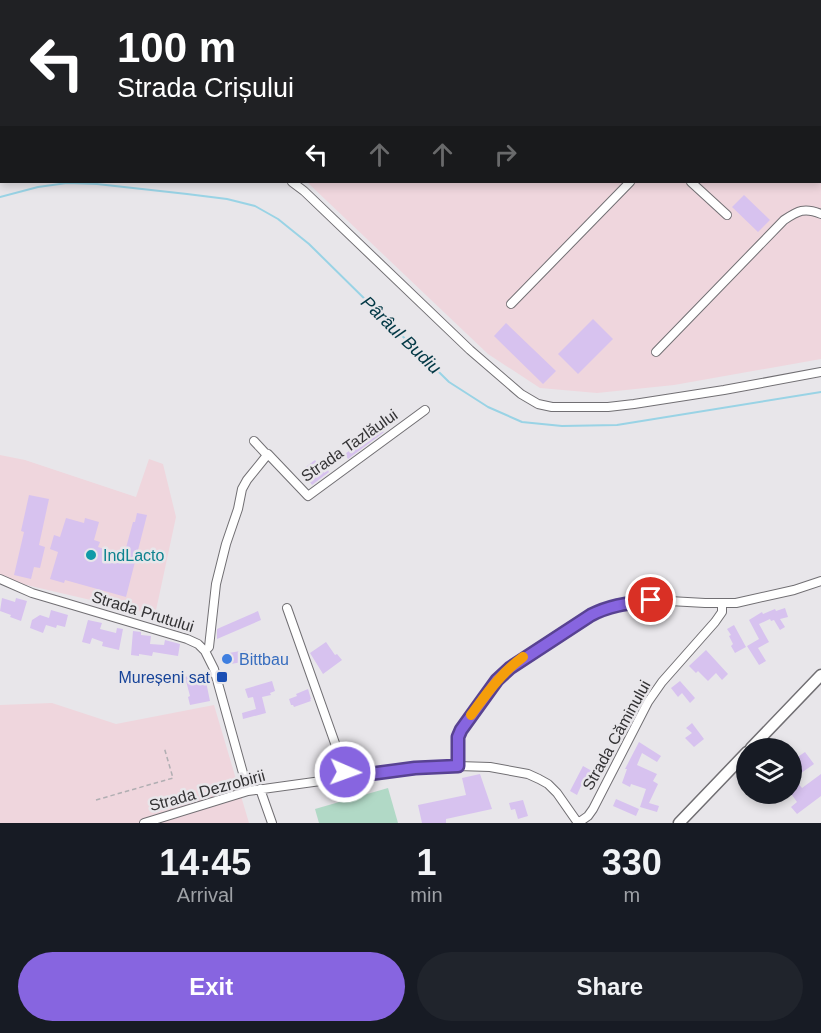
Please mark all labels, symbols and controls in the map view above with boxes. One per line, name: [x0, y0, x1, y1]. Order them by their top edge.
icon: left: [18, 24, 96, 102]
text: 100 m: [117, 24, 236, 71]
text: Strada Crișului: [117, 73, 294, 103]
icon: left: [300, 138, 333, 171]
icon: ahead: [363, 138, 396, 171]
icon: ahead: [426, 138, 459, 171]
icon: right: [489, 138, 522, 171]
water label: Pârâul Budiu: [357, 292, 445, 378]
street label: Strada Tazlăului: [298, 406, 401, 485]
place label: IndLacto: [103, 547, 164, 564]
marker: IndLacto: [84, 548, 98, 562]
pin: [625, 574, 676, 625]
icon: arrive: [634, 583, 667, 616]
street label: Strada Prutului: [90, 588, 196, 635]
place label: Bittbau: [239, 651, 289, 668]
marker: Bittbau: [220, 652, 234, 666]
place label: Mureșeni sat: [118, 669, 211, 686]
marker: Mureșeni sat: [215, 670, 229, 684]
street label: Strada Căminului: [579, 677, 654, 793]
map controls: [736, 738, 802, 804]
button: layers: [736, 738, 802, 804]
position arrow: [313, 740, 377, 804]
street label: Strada Dezrobirii: [147, 767, 267, 814]
text: 14:45: [159, 842, 251, 883]
text: 1: [416, 842, 436, 883]
text: 330: [602, 842, 662, 883]
text: Arrival: [177, 884, 234, 906]
text: min: [410, 884, 443, 906]
text: m: [623, 884, 640, 906]
button: Exit: [18, 952, 405, 1021]
button: Share: [417, 952, 803, 1021]

